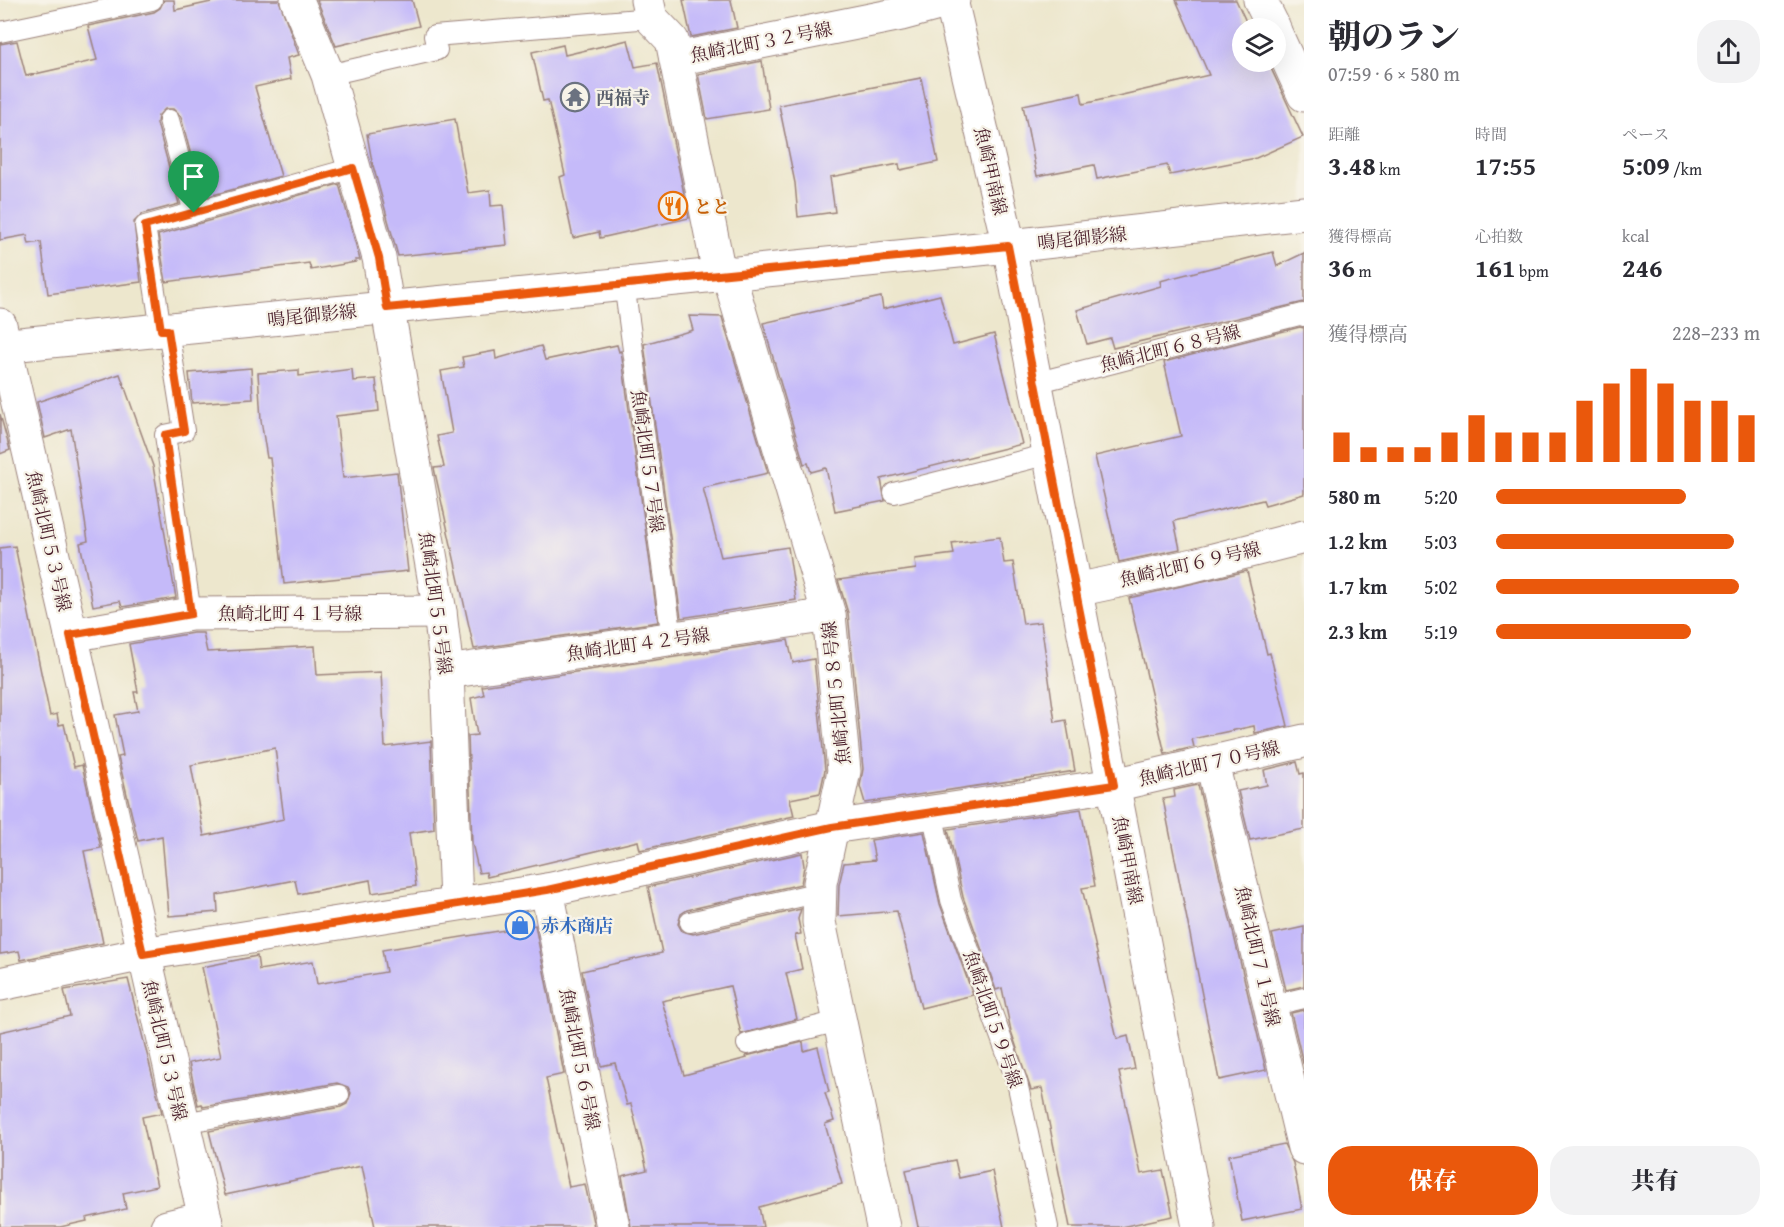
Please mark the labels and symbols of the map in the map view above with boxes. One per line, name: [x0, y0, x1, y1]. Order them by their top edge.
street label: 魚崎北町３２号線: [688, 15, 834, 69]
temple icon: 西福寺: [559, 81, 591, 113]
place label: 西福寺: [596, 84, 650, 111]
street label: 魚崎甲南線: [968, 124, 1014, 218]
pin: [168, 151, 219, 213]
restaurant icon: とと: [657, 190, 689, 222]
place label: とと: [694, 193, 730, 220]
street label: 鳴尾御影線: [1036, 220, 1128, 256]
street label: 鳴尾御影線: [266, 297, 358, 333]
street label: 魚崎北町６８号線: [1097, 317, 1243, 379]
street label: 魚崎北町５７号線: [625, 388, 671, 534]
street label: 魚崎北町５３号線: [20, 468, 78, 614]
street label: 魚崎北町５５号線: [413, 530, 459, 676]
street label: 魚崎北町６９号線: [1117, 535, 1263, 593]
street label: 魚崎北町４１号線: [218, 600, 362, 627]
street label: 魚崎北町５８号線: [815, 620, 857, 766]
street label: 魚崎北町４２号線: [565, 621, 711, 667]
street label: 魚崎北町７０号線: [1136, 734, 1282, 792]
street label: 魚崎甲南線: [1106, 813, 1150, 907]
street label: 魚崎北町７１号線: [1229, 883, 1287, 1029]
shop icon: 赤木商店: [504, 909, 536, 941]
place label: 赤木商店: [541, 912, 613, 939]
street label: 魚崎北町５９号線: [957, 947, 1029, 1091]
street label: 魚崎北町５３号線: [136, 977, 194, 1123]
street label: 魚崎北町５６号線: [553, 986, 607, 1132]

